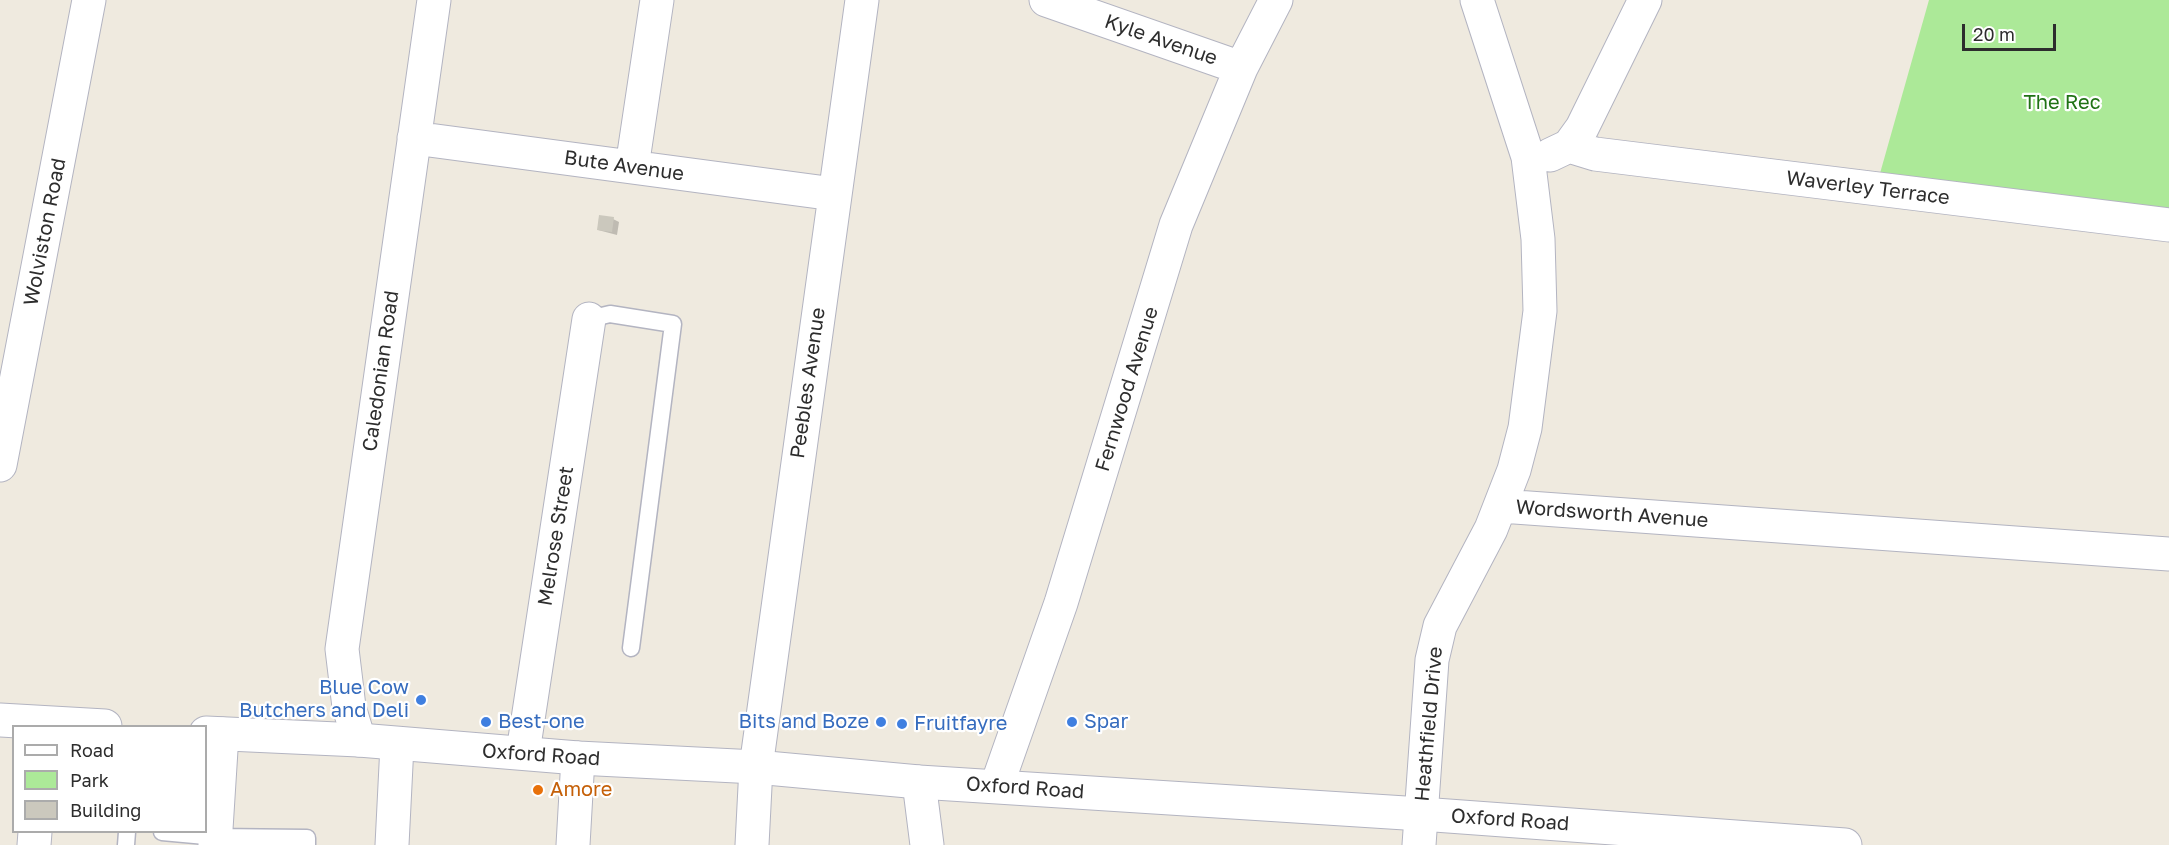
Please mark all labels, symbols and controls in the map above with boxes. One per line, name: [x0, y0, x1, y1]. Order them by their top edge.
street label: Kyle Avenue: [1101, 10, 1221, 70]
scale bar: [1965, 12, 2060, 50]
text: 20 m: [1973, 23, 2015, 45]
park label: The Rec: [2023, 91, 2101, 115]
street label: Bute Avenue: [563, 146, 685, 186]
street label: Wolviston Road: [19, 156, 71, 308]
street label: Waverley Terrace: [1785, 166, 1951, 210]
street label: Caledonian Road: [358, 289, 404, 453]
street label: Fernwood Avenue: [1091, 304, 1163, 474]
street label: Peebles Avenue: [786, 306, 830, 460]
street label: Melrose Street: [533, 464, 579, 608]
street label: Wordsworth Avenue: [1515, 495, 1709, 533]
street label: Heathfield Drive: [1410, 645, 1448, 803]
place label: Blue Cow Butchers and Deli: [239, 676, 409, 723]
marker: Blue Cow Butchers and Deli: [414, 693, 428, 707]
place label: Best-one: [498, 710, 585, 734]
place label: Bits and Boze: [739, 710, 869, 734]
place label: Spar: [1084, 710, 1128, 734]
place label: Fruitfayre: [914, 712, 1007, 736]
marker: Best-one: [479, 715, 493, 729]
marker: Bits and Boze: [874, 715, 888, 729]
marker: Spar: [1065, 715, 1079, 729]
marker: Fruitfayre: [895, 717, 909, 731]
legend: [12, 725, 207, 833]
text: Road: [70, 739, 114, 761]
street label: Oxford Road: [481, 739, 601, 771]
text: Park: [70, 769, 109, 791]
street label: Oxford Road: [965, 772, 1085, 804]
place label: Amore: [550, 778, 612, 802]
marker: Amore: [531, 783, 545, 797]
text: Building: [70, 799, 141, 821]
street label: Oxford Road: [1450, 804, 1570, 836]

